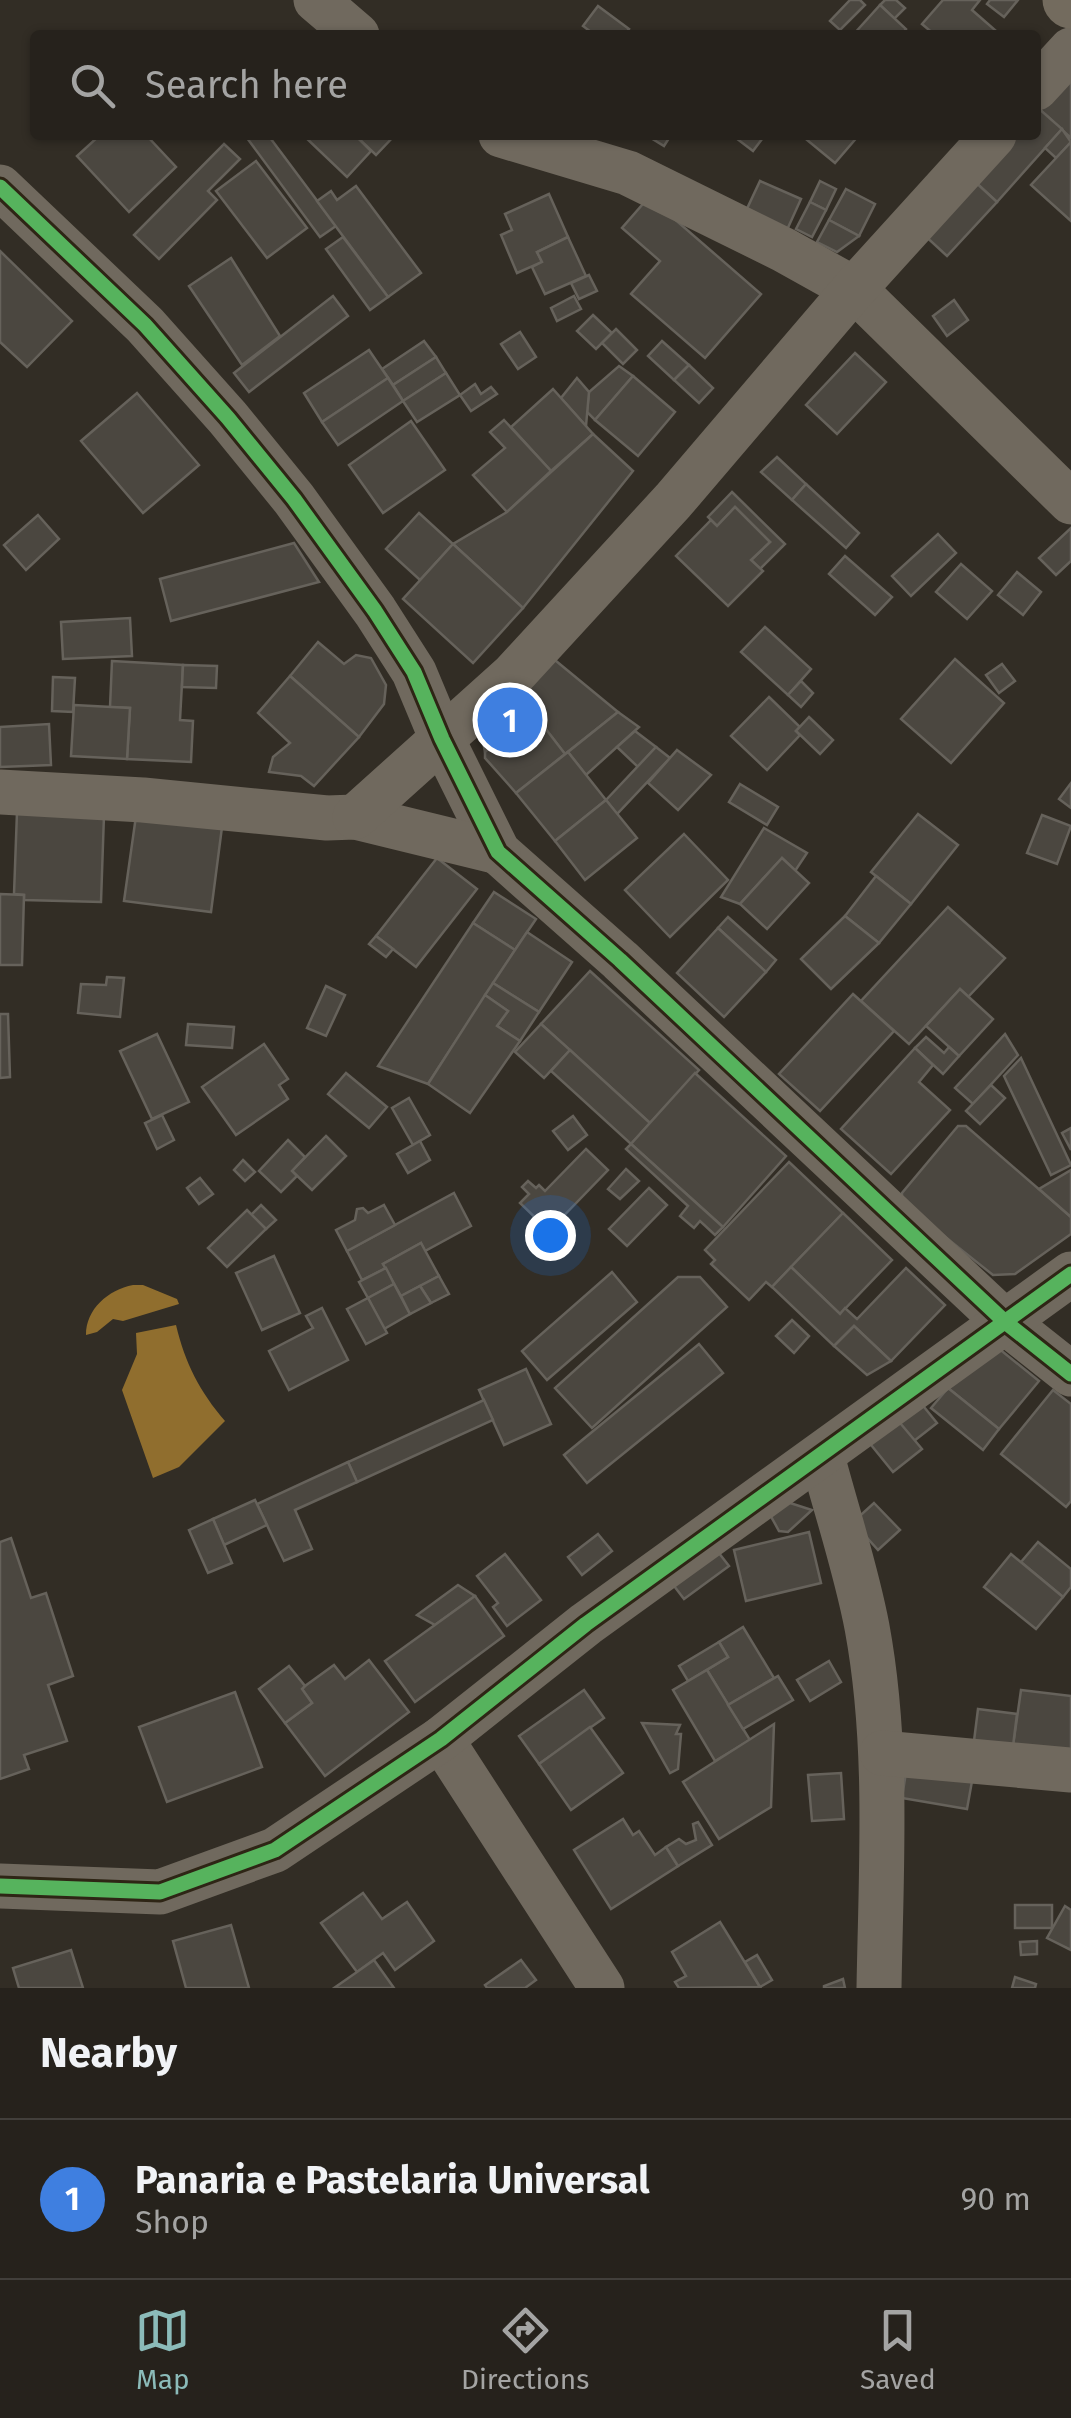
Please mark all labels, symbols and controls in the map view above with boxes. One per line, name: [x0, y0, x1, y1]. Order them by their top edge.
search box: [30, 30, 1041, 140]
icon: search: [65, 58, 120, 113]
text: Search here: [145, 62, 348, 108]
pin: 1: [478, 682, 542, 758]
your location: [525, 1210, 576, 1261]
text: Nearby: [40, 2028, 177, 2078]
text: Panaria e Pastelaria Universal: [135, 2157, 649, 2203]
text: 1: [65, 2180, 80, 2218]
text: 90 m: [960, 2180, 1031, 2218]
text: Shop: [135, 2203, 209, 2241]
tab: Map: [135, 2303, 190, 2396]
tab: Directions: [461, 2303, 589, 2396]
tab: Saved: [860, 2303, 936, 2396]

